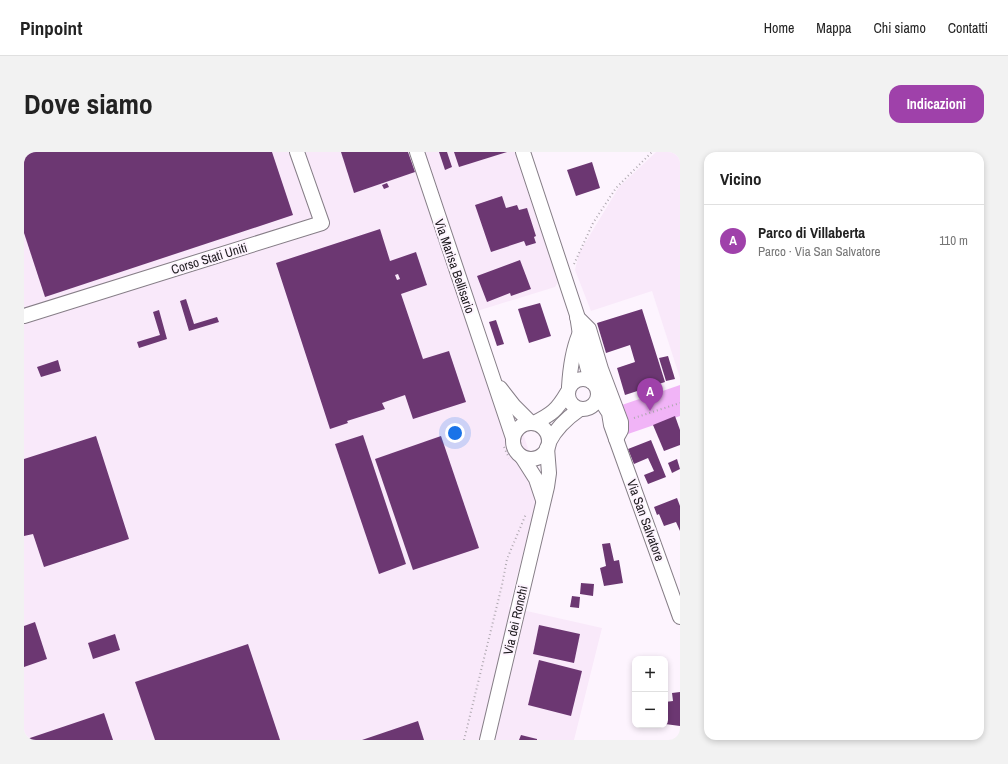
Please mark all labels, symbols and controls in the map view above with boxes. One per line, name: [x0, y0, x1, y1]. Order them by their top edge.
text: Pinpoint: [20, 15, 82, 41]
text: Home: [764, 19, 794, 37]
text: Mappa: [816, 19, 851, 37]
text: Chi siamo: [873, 19, 926, 37]
text: Contatti: [948, 19, 988, 37]
text: Dove siamo: [24, 85, 153, 123]
button: Indicazioni: [889, 85, 984, 123]
text: Vicino: [720, 167, 762, 190]
street label: Via Marisa Bellisario: [430, 217, 479, 316]
text: Parco di Villaberta: [758, 222, 865, 243]
text: A: [729, 232, 737, 249]
text: 110 m: [939, 232, 968, 249]
street label: Corso Stati Uniti: [169, 239, 249, 278]
text: Parco · Via San Salvatore: [758, 243, 881, 260]
pin: A: [637, 378, 663, 411]
your location: [445, 423, 465, 443]
street label: Via San Salvatore: [623, 477, 668, 563]
street label: Via dei Ronchi: [499, 584, 532, 656]
map controls: [632, 656, 668, 728]
button: +: [632, 656, 668, 692]
button: −: [632, 692, 668, 728]

